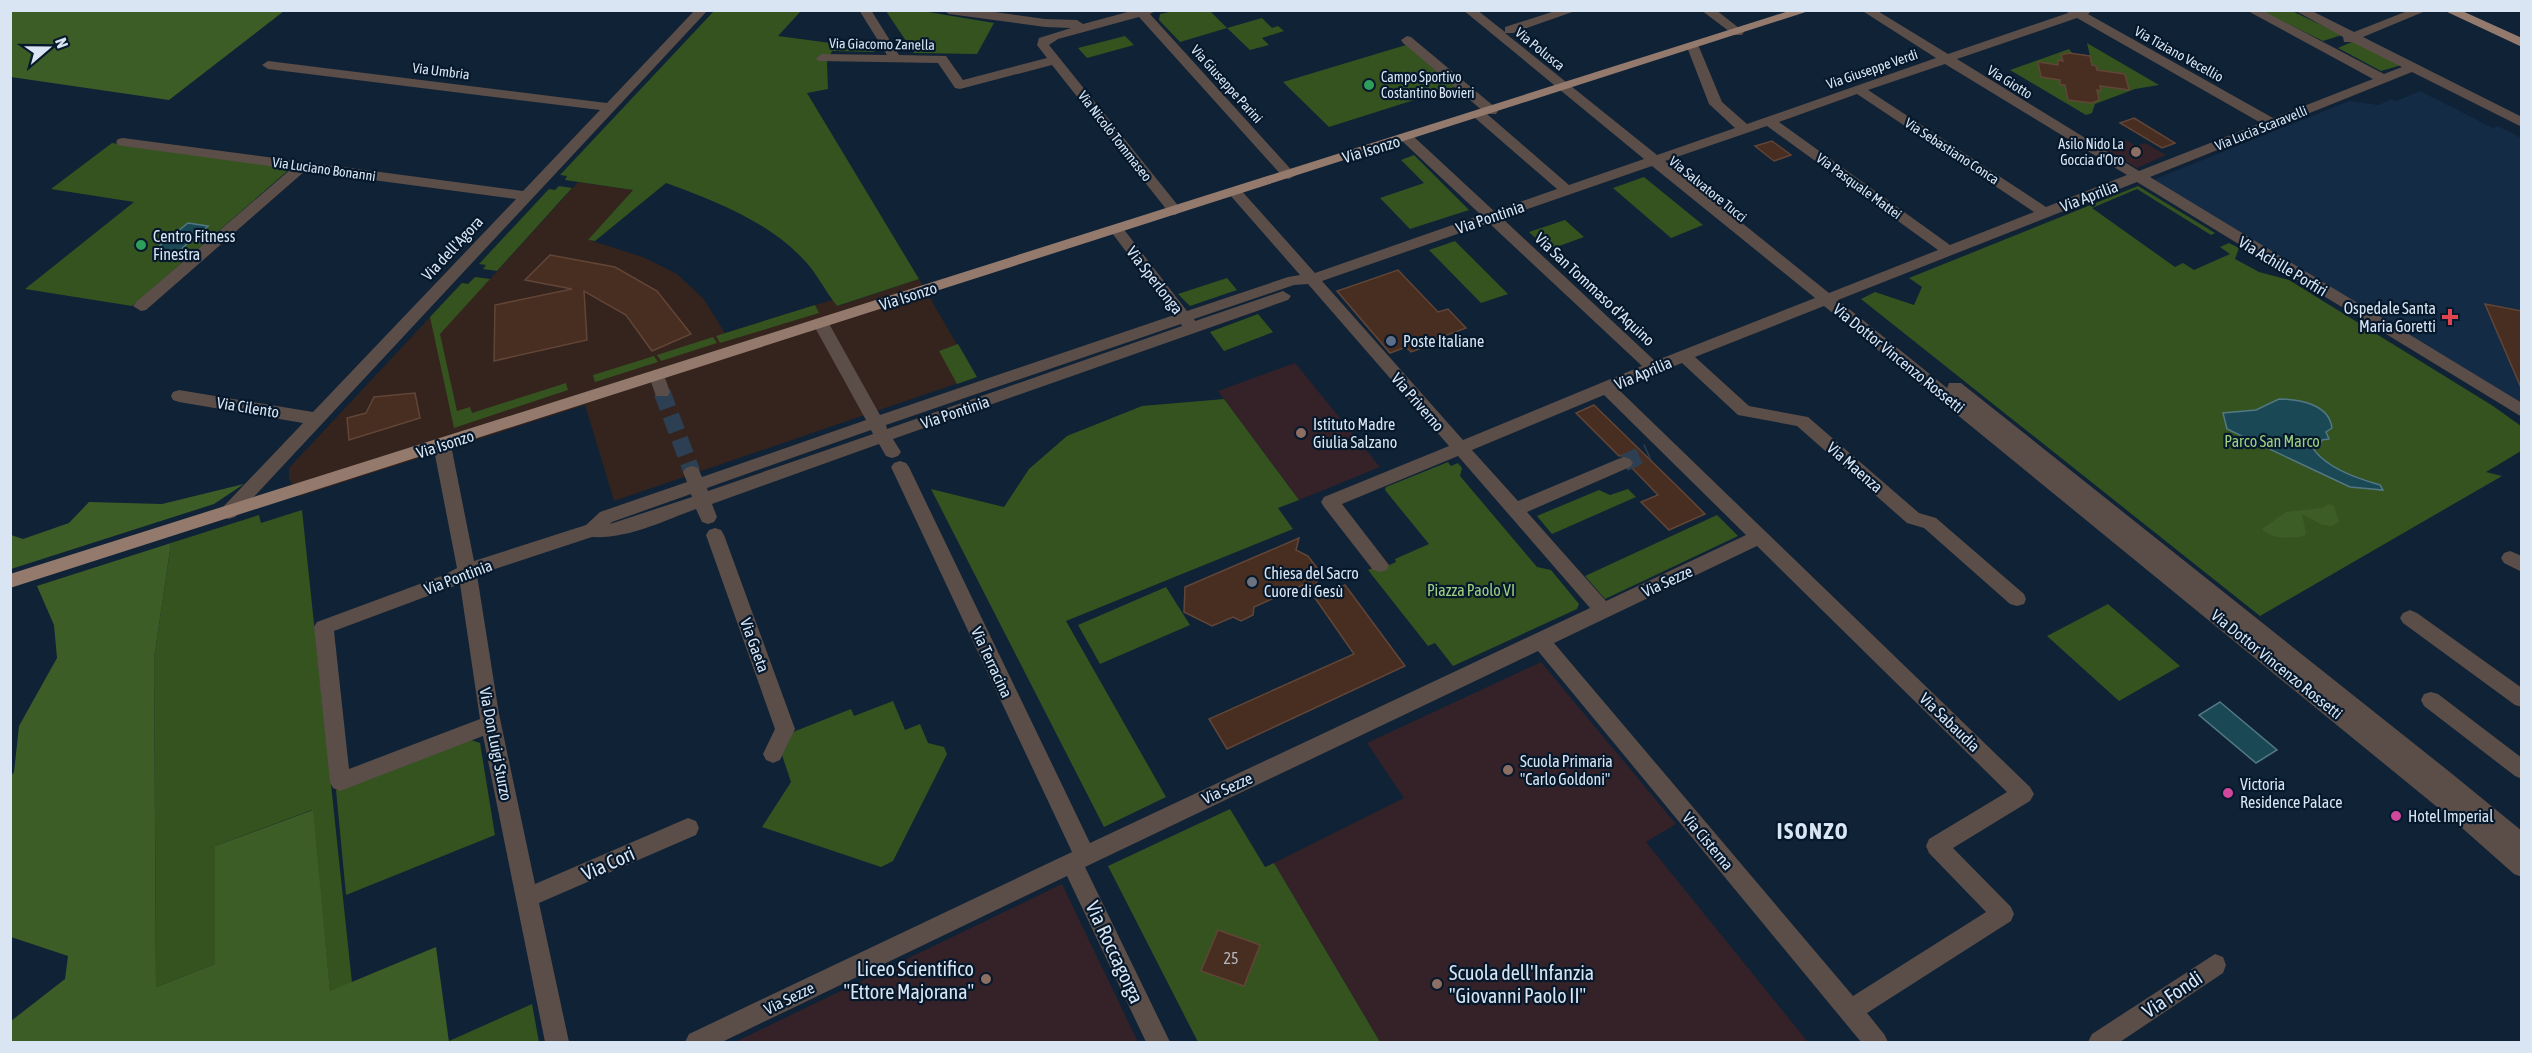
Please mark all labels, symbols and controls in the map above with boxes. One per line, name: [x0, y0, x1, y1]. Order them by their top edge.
north arrow: [18, 18, 78, 78]
street label: Via Tiziano Vecellio: [2132, 23, 2226, 85]
street label: Via Polusca: [1512, 24, 1568, 74]
text: N: [52, 35, 72, 50]
street label: Via Giacomo Zanella: [829, 35, 935, 53]
street label: Via Giuseppe Parini: [1188, 42, 1266, 126]
street label: Via Giuseppe Verdi: [1824, 46, 1920, 92]
street label: Via Umbria: [412, 60, 470, 82]
street label: Via Giotto: [1984, 62, 2036, 102]
place label: Campo Sportivo Costantino Bovieri: [1381, 69, 1474, 101]
marker: Campo Sportivo Costantino Bovieri: [1362, 78, 1376, 92]
street label: Via Nicolò Tommaseo: [1075, 88, 1155, 184]
street label: Via Lucia Scaravelli: [2213, 102, 2309, 154]
street label: Via Sebastiano Conca: [1902, 115, 2002, 187]
street label: Via Isonzo: [1340, 132, 1402, 166]
place label: Asilo Nido La Goccia d'Oro: [2058, 136, 2124, 168]
marker: Asilo Nido La Goccia d'Oro: [2129, 145, 2143, 159]
street label: Via Pasquale Mattei: [1813, 150, 1905, 222]
street label: Via Salvatore Tucci: [1666, 153, 1750, 225]
street label: Via Luciano Bonanni: [271, 154, 377, 184]
street label: Via Aprilia: [2058, 177, 2121, 216]
street label: Via Pontinia: [1453, 197, 1527, 237]
street label: Via dell'Agora: [418, 212, 487, 284]
place label: Centro Fitness Finestra: [153, 227, 236, 263]
street label: Via San Tommaso d'Aquino: [1531, 229, 1659, 350]
street label: Via Achille Porfiri: [2235, 232, 2331, 300]
marker: Centro Fitness Finestra: [134, 238, 148, 252]
street label: Via Sperlonga: [1122, 243, 1187, 318]
street label: Via Isonzo: [877, 278, 939, 314]
place label: Ospedale Santa Maria Goretti: [2344, 299, 2436, 335]
street label: Via Dottor Vincenzo Rossetti: [1830, 300, 1968, 416]
marker: Ospedale Santa Maria Goretti: [2441, 308, 2459, 326]
place label: Poste Italiane: [1403, 332, 1484, 350]
marker: Poste Italiane: [1384, 334, 1398, 348]
street label: Via Aprilia: [1612, 353, 1675, 394]
street label: Via Priverno: [1388, 369, 1448, 435]
street label: Via Pontinia: [918, 392, 992, 432]
street label: Via Cilento: [215, 393, 281, 421]
place label: Istituto Madre Giulia Salzano: [1313, 415, 1397, 451]
street label: Via Isonzo: [414, 426, 476, 462]
marker: Istituto Madre Giulia Salzano: [1294, 426, 1308, 440]
park label: Parco San Marco: [2224, 432, 2320, 450]
street label: Via Maenza: [1824, 438, 1886, 496]
street label: Via Pontinia: [422, 556, 494, 598]
street label: Via Sezze: [1639, 561, 1695, 601]
place label: Chiesa del Sacro Cuore di Gesù: [1264, 564, 1359, 600]
marker: Chiesa del Sacro Cuore di Gesù: [1245, 575, 1259, 589]
park label: Piazza Paolo VI: [1427, 581, 1515, 599]
street label: Via Dottor Vincenzo Rossetti: [2208, 606, 2346, 722]
street label: Via Gaeta: [737, 615, 773, 675]
street label: Via Terracina: [968, 624, 1016, 700]
street label: Via Don Luigi Sturzo: [475, 686, 516, 802]
street label: Via Sabaudia: [1916, 689, 1984, 755]
place label: Scuola Primaria "Carlo Goldoni": [1520, 752, 1613, 788]
marker: Scuola Primaria "Carlo Goldoni": [1501, 763, 1515, 777]
street label: Via Sezze: [1199, 768, 1255, 808]
place label: Victoria Residence Palace: [2240, 775, 2342, 811]
marker: Victoria Residence Palace: [2221, 786, 2235, 800]
place label: Hotel Imperial: [2408, 807, 2494, 826]
street label: Via Cisterna: [1679, 809, 1737, 873]
marker: Hotel Imperial: [2389, 809, 2403, 823]
district label: ISONZO: [1777, 818, 1849, 844]
street label: Via Cori: [578, 841, 638, 885]
street label: Via Roccagorga: [1081, 897, 1149, 1007]
house number: 25: [1223, 949, 1239, 967]
place label: Liceo Scientifico "Ettore Majorana": [844, 957, 974, 1003]
place label: Scuola dell'Infanzia "Giovanni Paolo II": [1449, 961, 1594, 1007]
street label: Via Fondi: [2138, 966, 2206, 1022]
marker: Liceo Scientifico "Ettore Majorana": [979, 972, 993, 986]
marker: Scuola dell'Infanzia "Giovanni Paolo II": [1430, 977, 1444, 991]
street label: Via Sezze: [761, 978, 817, 1018]

